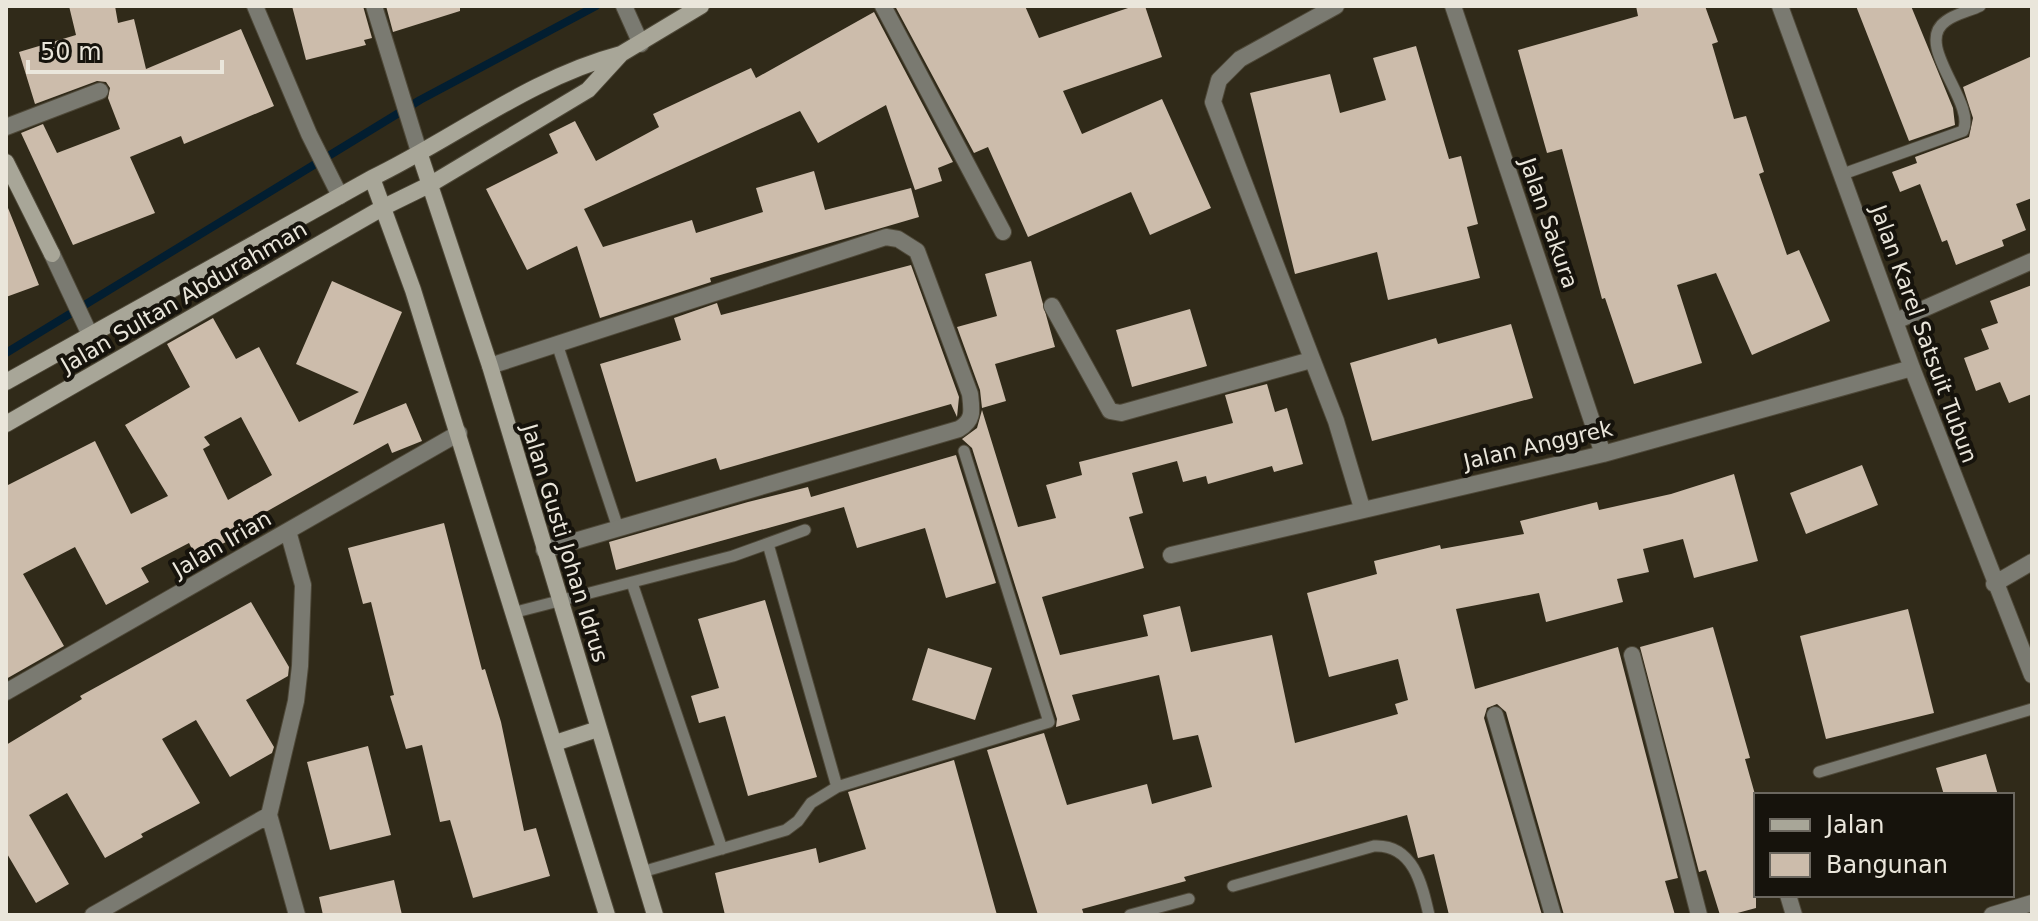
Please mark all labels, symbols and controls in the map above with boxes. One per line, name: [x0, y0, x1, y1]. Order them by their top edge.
scale bar: [28, 24, 222, 74]
text: 50 m: [40, 38, 102, 66]
street label: Jalan Sakura: [1514, 153, 1583, 292]
street label: Jalan Karel Satsuit Tubun: [1865, 200, 1982, 466]
street label: Jalan Sultan Abdurahman: [55, 216, 311, 379]
street label: Jalan Anggrek: [1459, 416, 1615, 475]
street label: Jalan Gusti Johan Idrus: [516, 419, 613, 665]
street label: Jalan Irian: [167, 506, 276, 583]
legend: [1754, 793, 2014, 897]
text: Jalan: [1824, 811, 1884, 839]
text: Bangunan: [1826, 851, 1948, 879]

